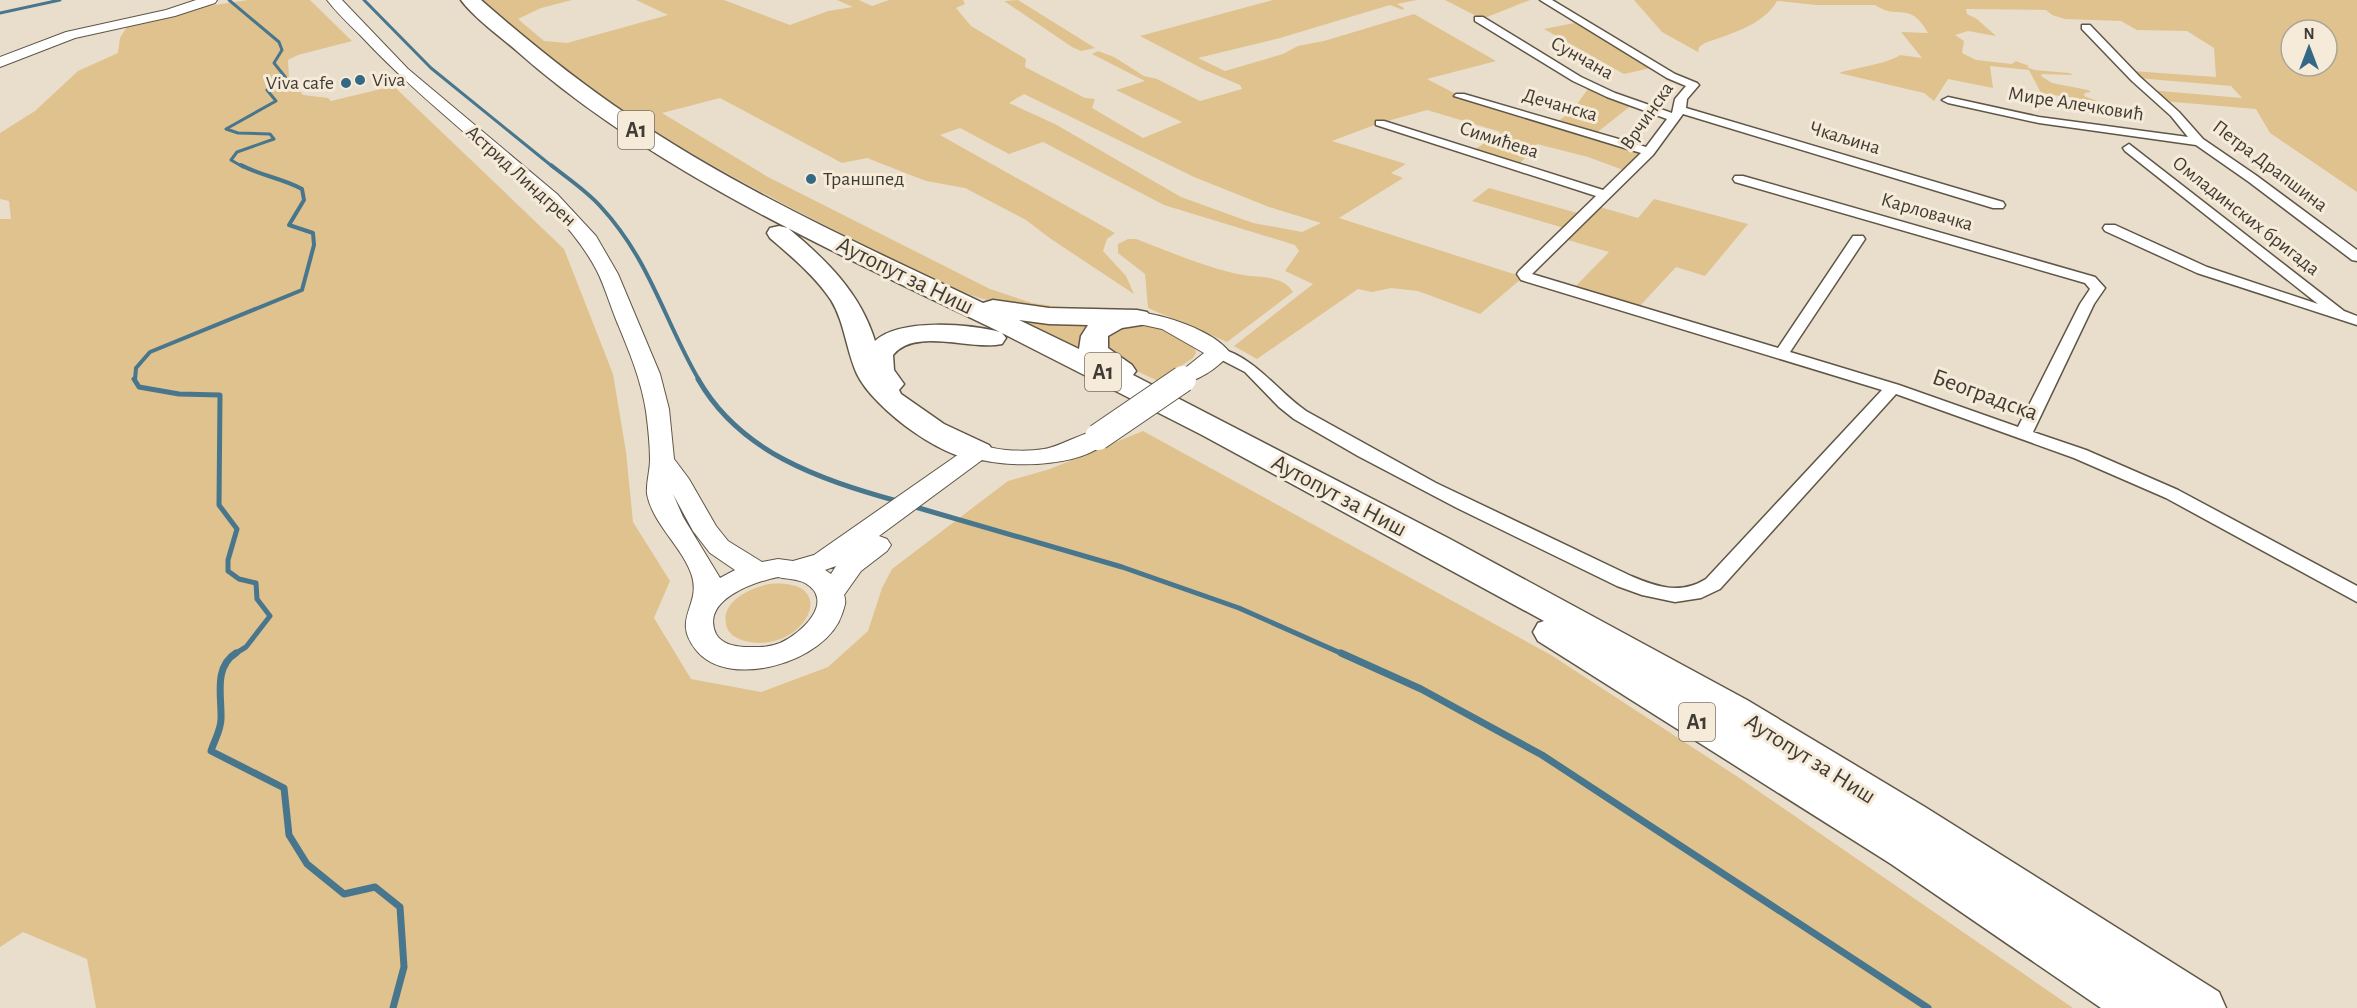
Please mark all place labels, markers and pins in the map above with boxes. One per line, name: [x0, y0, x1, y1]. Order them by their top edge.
place label: Viva: [372, 70, 405, 90]
place label: Viva cafe: [266, 73, 334, 93]
marker: Viva: [353, 73, 367, 87]
marker: Viva cafe: [339, 76, 353, 90]
place label: Траншпед: [823, 169, 904, 189]
marker: Траншпед: [804, 172, 818, 186]

